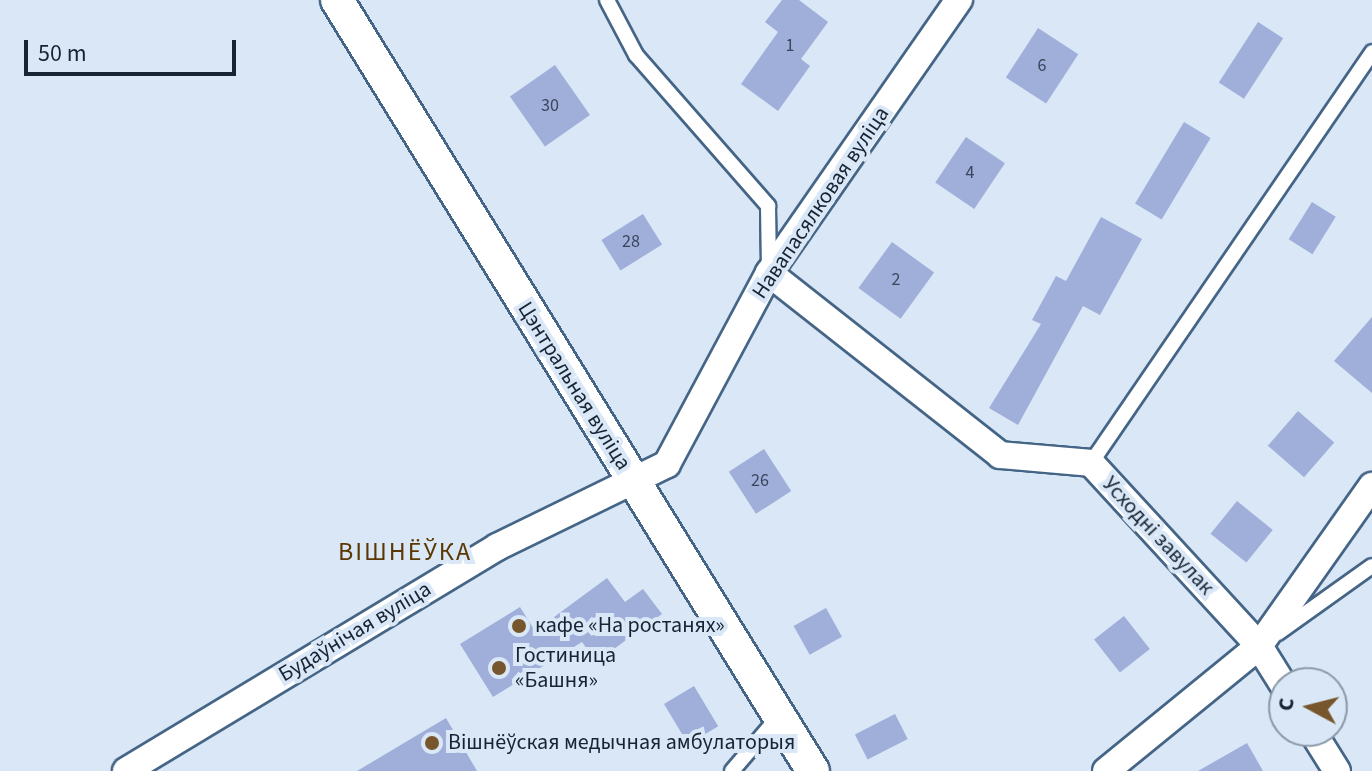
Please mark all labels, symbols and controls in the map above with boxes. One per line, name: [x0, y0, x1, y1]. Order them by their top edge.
scale bar: [28, 24, 240, 74]
house number: 1: [786, 35, 794, 57]
text: 50 m: [38, 36, 87, 71]
house number: 6: [1038, 55, 1046, 77]
house number: 30: [541, 95, 559, 117]
street label: Навапасялковая вуліца: [747, 102, 895, 304]
house number: 4: [966, 162, 974, 184]
house number: 28: [622, 231, 640, 253]
house number: 2: [892, 269, 900, 291]
street label: Цэнтральная вуліца: [512, 297, 636, 475]
house number: 26: [751, 470, 769, 492]
street label: Усходні завулак: [1097, 471, 1219, 601]
district label: ВІШНЁЎКА: [338, 536, 472, 568]
street label: Будаўнічая вуліца: [274, 576, 436, 688]
place label: кафе «На ростанях»: [535, 613, 725, 639]
marker: кафе «На ростанях»: [510, 617, 528, 635]
place label: Гостиница «Башня»: [515, 642, 616, 694]
marker: Гостиница «Башня»: [490, 659, 508, 677]
north arrow: [1268, 667, 1348, 747]
text: С: [1270, 696, 1303, 713]
place label: Вішнёўская медычная амбулаторыя: [448, 730, 795, 756]
marker: Вішнёўская медычная амбулаторыя: [423, 734, 441, 752]

